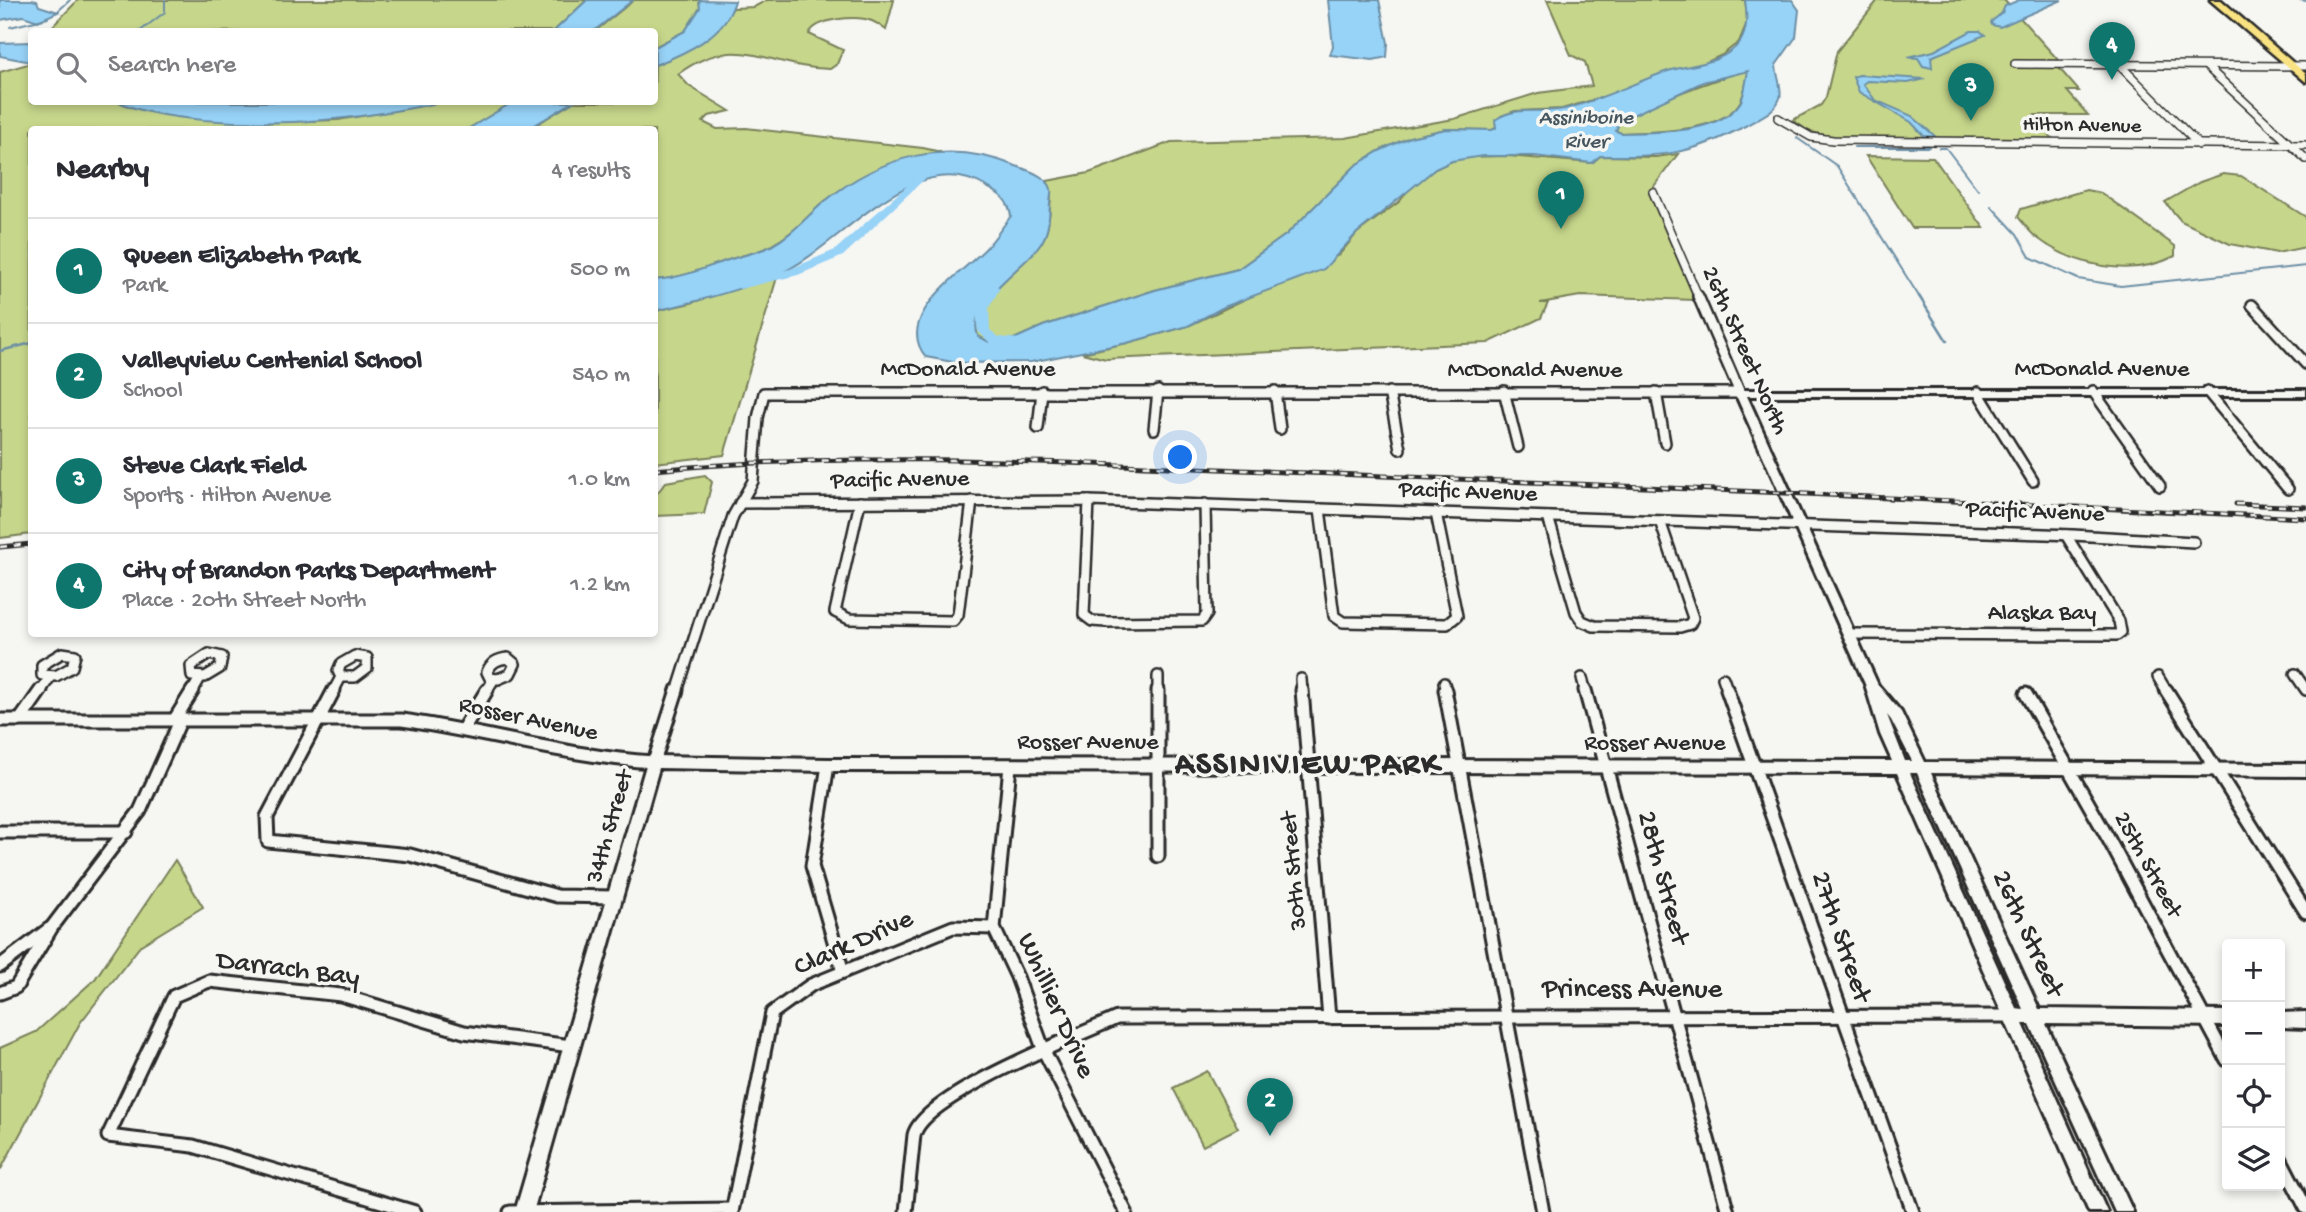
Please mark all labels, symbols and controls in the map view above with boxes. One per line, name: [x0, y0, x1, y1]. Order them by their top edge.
pin: 4: [2089, 22, 2135, 80]
search box: [28, 28, 658, 105]
icon: search: [52, 48, 90, 86]
text: Search here: [108, 51, 236, 82]
pin: 3: [1948, 63, 1994, 121]
water label: Assiniboine River: [1539, 107, 1634, 156]
street label: Hilton Avenue: [2022, 113, 2143, 141]
text: Nearby: [56, 154, 149, 189]
text: 4 results: [551, 158, 630, 185]
pin: 1: [1538, 171, 1584, 229]
text: Queen Elizabeth Park: [123, 242, 359, 273]
text: 1: [74, 257, 84, 284]
text: 500 m: [570, 257, 630, 284]
street label: 26th Street North: [1694, 262, 1794, 440]
text: Park: [123, 273, 167, 300]
text: Valleyview Centenial School: [123, 347, 422, 378]
street label: McDonald Avenue: [881, 356, 1056, 385]
street label: McDonald Avenue: [2015, 356, 2190, 385]
street label: McDonald Avenue: [1448, 357, 1623, 386]
text: 2: [73, 362, 85, 389]
text: 540 m: [572, 362, 630, 389]
text: School: [123, 378, 183, 405]
your location: [1163, 440, 1197, 474]
text: Steve Clark Field: [123, 452, 305, 483]
street label: Pacific Avenue: [830, 465, 970, 497]
text: 3: [73, 467, 85, 494]
text: 1.0 km: [568, 467, 630, 494]
street label: Pacific Avenue: [1397, 476, 1538, 510]
text: Sports · Hilton Avenue: [123, 483, 331, 510]
street label: Pacific Avenue: [1964, 496, 2105, 530]
text: City of Brandon Parks Department: [123, 557, 494, 588]
text: 4: [74, 572, 84, 599]
text: 1.2 km: [570, 572, 630, 599]
text: Place · 20th Street North: [123, 588, 366, 615]
street label: Alaska Bay: [1988, 600, 2097, 629]
street label: Rosser Avenue: [456, 691, 601, 749]
street label: Rosser Avenue: [1017, 729, 1159, 758]
street label: Rosser Avenue: [1584, 730, 1726, 759]
district label: ASSINIVIEW PARK: [1174, 747, 1443, 785]
street label: 34th Street: [581, 765, 642, 888]
street label: 25th Street: [2106, 807, 2189, 925]
street label: 28th Street: [1628, 808, 1696, 951]
street label: 30th Street: [1275, 809, 1315, 932]
street label: 26th Street: [1983, 866, 2072, 1005]
street label: 27th Street: [1802, 867, 1879, 1009]
street label: Clark Drive: [789, 903, 919, 985]
street label: Whillier Drive: [1008, 928, 1102, 1084]
map controls: [2222, 939, 2285, 1191]
button: +: [2222, 939, 2285, 1002]
street label: Darrach Bay: [213, 945, 362, 995]
street label: Princess Avenue: [1541, 974, 1723, 1007]
button: −: [2222, 1002, 2285, 1065]
button: locate: [2222, 1065, 2285, 1128]
pin: 2: [1247, 1078, 1293, 1136]
button: layers: [2222, 1128, 2285, 1191]

